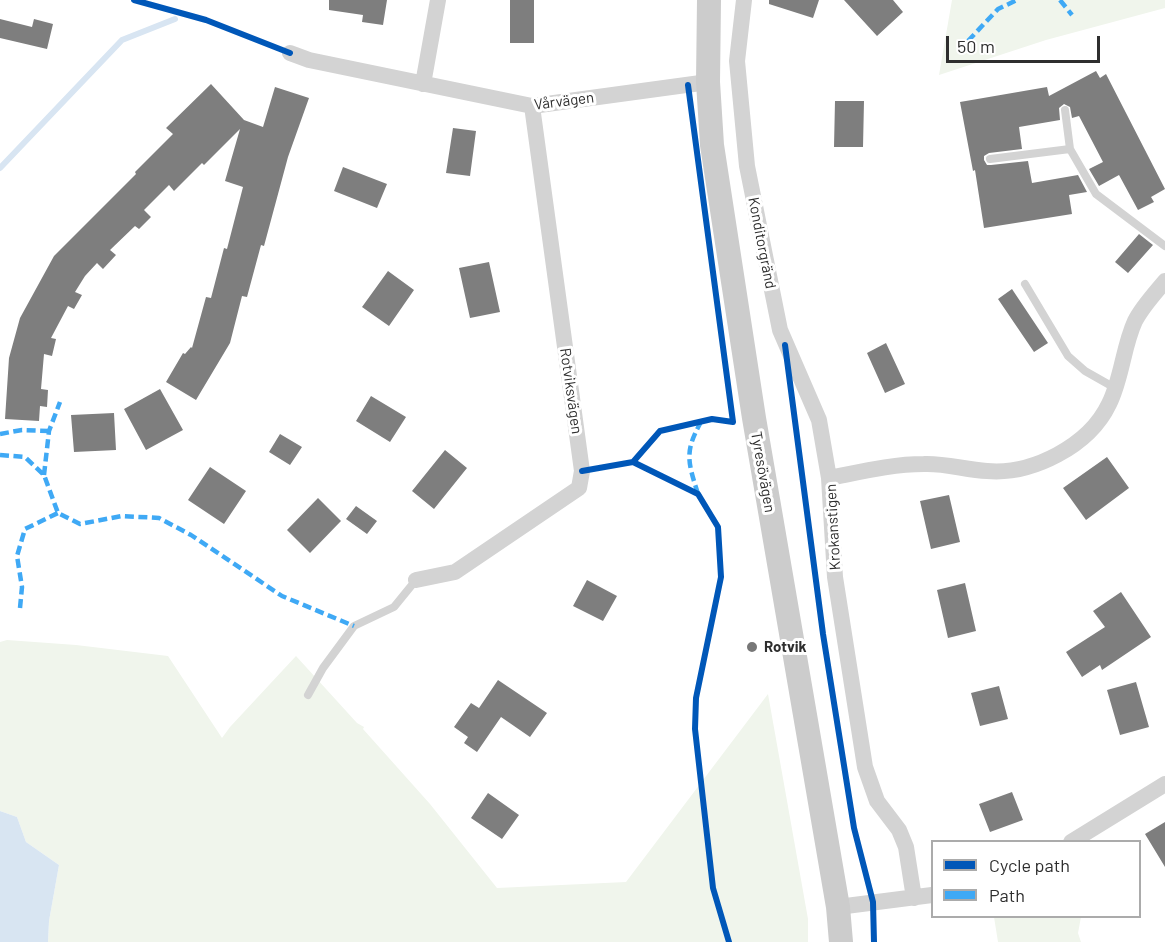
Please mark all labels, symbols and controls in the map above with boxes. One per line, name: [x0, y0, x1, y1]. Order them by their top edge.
scale bar: [949, 24, 1104, 62]
text: 50 m: [957, 35, 995, 57]
street label: Vårvägen: [533, 88, 595, 114]
street label: Konditorgränd: [744, 196, 780, 290]
street label: Rotviksvägen: [556, 347, 586, 435]
street label: Tyresövägen: [747, 430, 779, 514]
street label: Krokanstigen: [822, 483, 844, 571]
place label: Rotvik: [764, 638, 807, 656]
marker: Rotvik: [745, 640, 759, 654]
legend: [931, 840, 1141, 918]
text: Cycle path: [989, 854, 1070, 876]
text: Path: [989, 884, 1025, 906]

